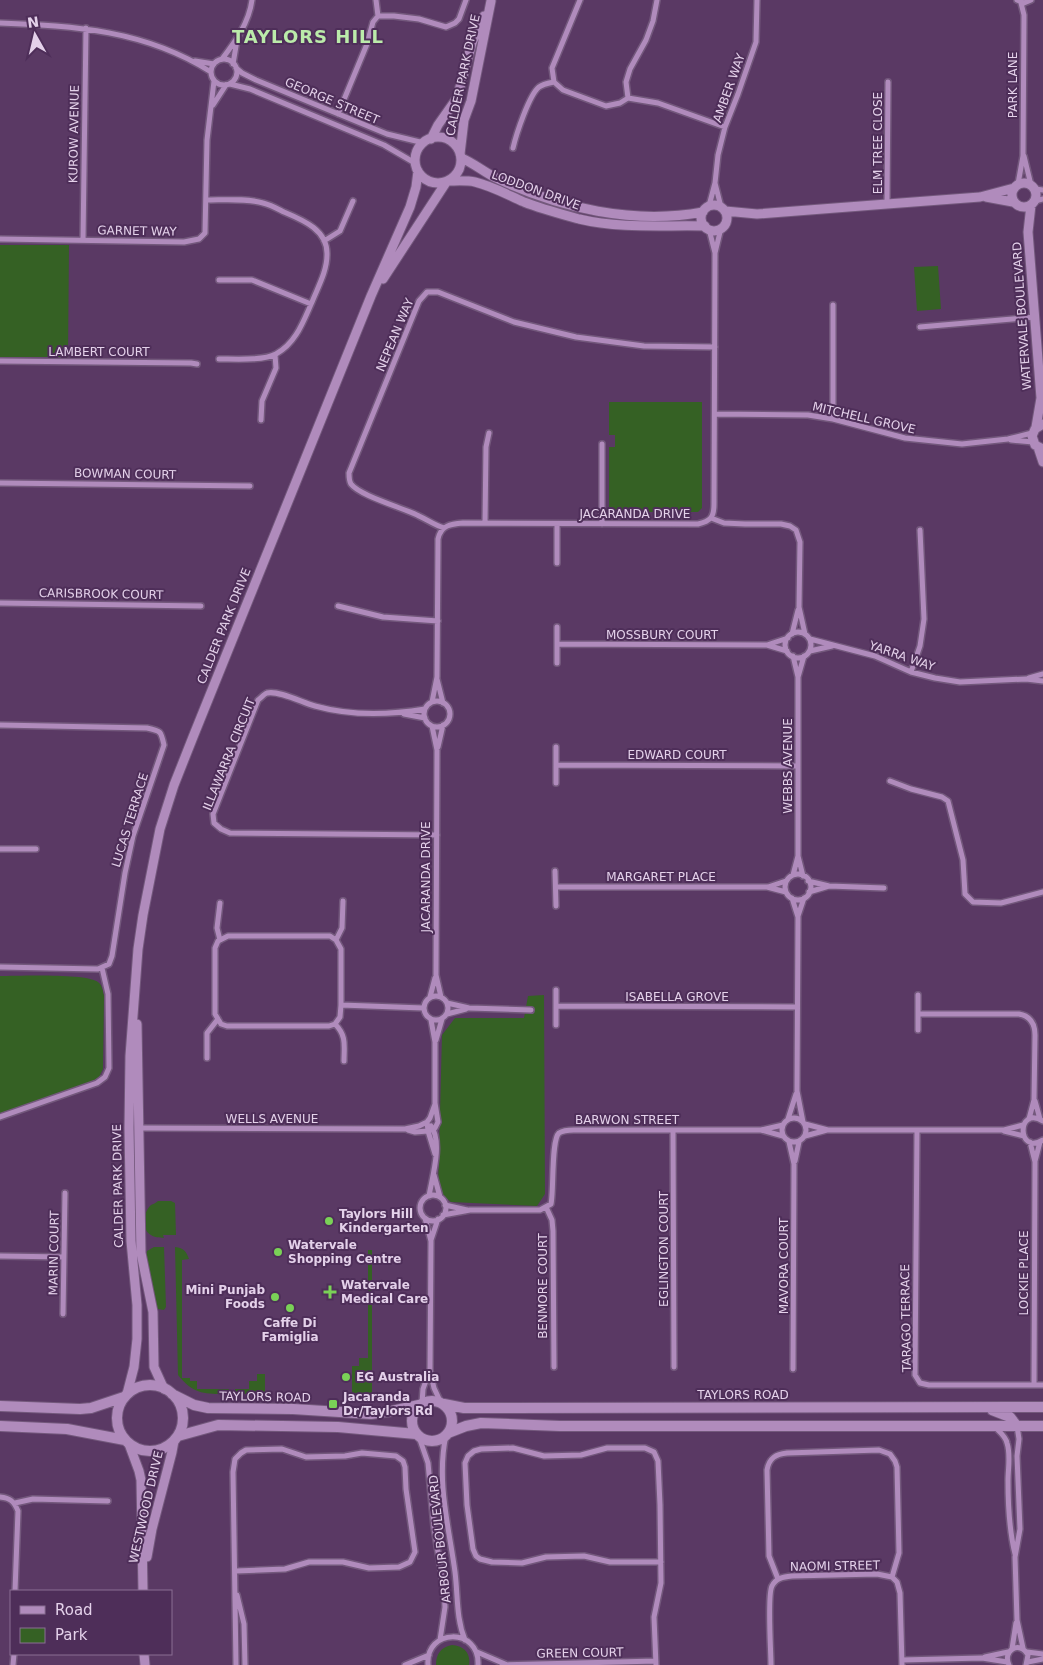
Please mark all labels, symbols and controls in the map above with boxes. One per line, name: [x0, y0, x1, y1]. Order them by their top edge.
north arrow: [10, 10, 60, 60]
text: N: [26, 13, 40, 31]
street label: CALDER PARK DRIVE: [443, 13, 483, 137]
district label: TAYLORS HILL: [232, 26, 384, 47]
street label: AMBER WAY: [710, 51, 748, 124]
street label: PARK LANE: [1006, 52, 1020, 118]
street label: GEORGE STREET: [283, 75, 382, 127]
street label: KUROW AVENUE: [66, 85, 82, 183]
street label: ELM TREE CLOSE: [871, 92, 885, 194]
street label: LODDON DRIVE: [490, 167, 582, 213]
street label: GARNET WAY: [97, 223, 177, 239]
street label: WATERVALE BOULEVARD: [1010, 241, 1034, 391]
street label: NEPEAN WAY: [373, 296, 417, 374]
street label: LAMBERT COURT: [48, 345, 150, 359]
street label: MITCHELL GROVE: [811, 399, 917, 437]
street label: BOWMAN COURT: [74, 466, 177, 482]
street label: JACARANDA DRIVE: [579, 507, 690, 521]
street label: CALDER PARK DRIVE: [194, 566, 254, 686]
street label: CARISBROOK COURT: [39, 586, 164, 602]
street label: MOSSBURY COURT: [606, 628, 719, 642]
street label: YARRA WAY: [866, 638, 937, 674]
street label: ILLAWARRA CIRCUIT: [200, 695, 258, 812]
street label: WEBBS AVENUE: [781, 718, 795, 814]
street label: EDWARD COURT: [627, 748, 727, 762]
street label: LUCAS TERRACE: [109, 771, 151, 869]
street label: JACARANDA DRIVE: [419, 822, 433, 933]
street label: MARGARET PLACE: [606, 870, 716, 884]
street label: ISABELLA GROVE: [625, 990, 729, 1004]
street label: WELLS AVENUE: [226, 1112, 318, 1126]
street label: BARWON STREET: [575, 1113, 680, 1127]
street label: CALDER PARK DRIVE: [110, 1124, 126, 1248]
street label: EGLINGTON COURT: [657, 1190, 671, 1307]
place label: Taylors Hill Kindergarten: [339, 1207, 429, 1235]
street label: MARIN COURT: [46, 1210, 62, 1295]
marker: Taylors Hill Kindergarten: [323, 1215, 335, 1227]
street label: MAVORA COURT: [777, 1217, 791, 1314]
street label: LOCKIE PLACE: [1017, 1230, 1031, 1316]
street label: BENMORE COURT: [536, 1232, 550, 1339]
place label: Watervale Shopping Centre: [288, 1238, 401, 1266]
marker: Watervale Shopping Centre: [272, 1246, 284, 1258]
street label: TARAGO TERRACE: [898, 1264, 914, 1373]
place label: Watervale Medical Care: [341, 1278, 428, 1306]
place label: Mini Punjab Foods: [185, 1283, 265, 1311]
marker: Watervale Medical Care: [323, 1285, 337, 1299]
marker: Mini Punjab Foods: [269, 1291, 281, 1303]
marker: Caffe Di Famiglia: [284, 1302, 296, 1314]
place label: Caffe Di Famiglia: [261, 1316, 319, 1344]
place label: EG Australia: [356, 1370, 439, 1384]
marker: EG Australia: [340, 1371, 352, 1383]
street label: TAYLORS ROAD: [696, 1388, 789, 1402]
street label: TAYLORS ROAD: [218, 1389, 311, 1405]
place label: Jacaranda Dr/Taylors Rd: [342, 1390, 433, 1418]
marker: Jacaranda Dr/Taylors Rd: [327, 1398, 339, 1410]
street label: WESTWOOD DRIVE: [126, 1449, 166, 1565]
street label: ARBOUR BOULEVARD: [426, 1474, 454, 1604]
street label: NAOMI STREET: [790, 1558, 881, 1574]
legend: [10, 1590, 172, 1655]
text: Road: [55, 1601, 93, 1619]
text: Park: [55, 1626, 88, 1644]
street label: GREEN COURT: [536, 1645, 624, 1661]

